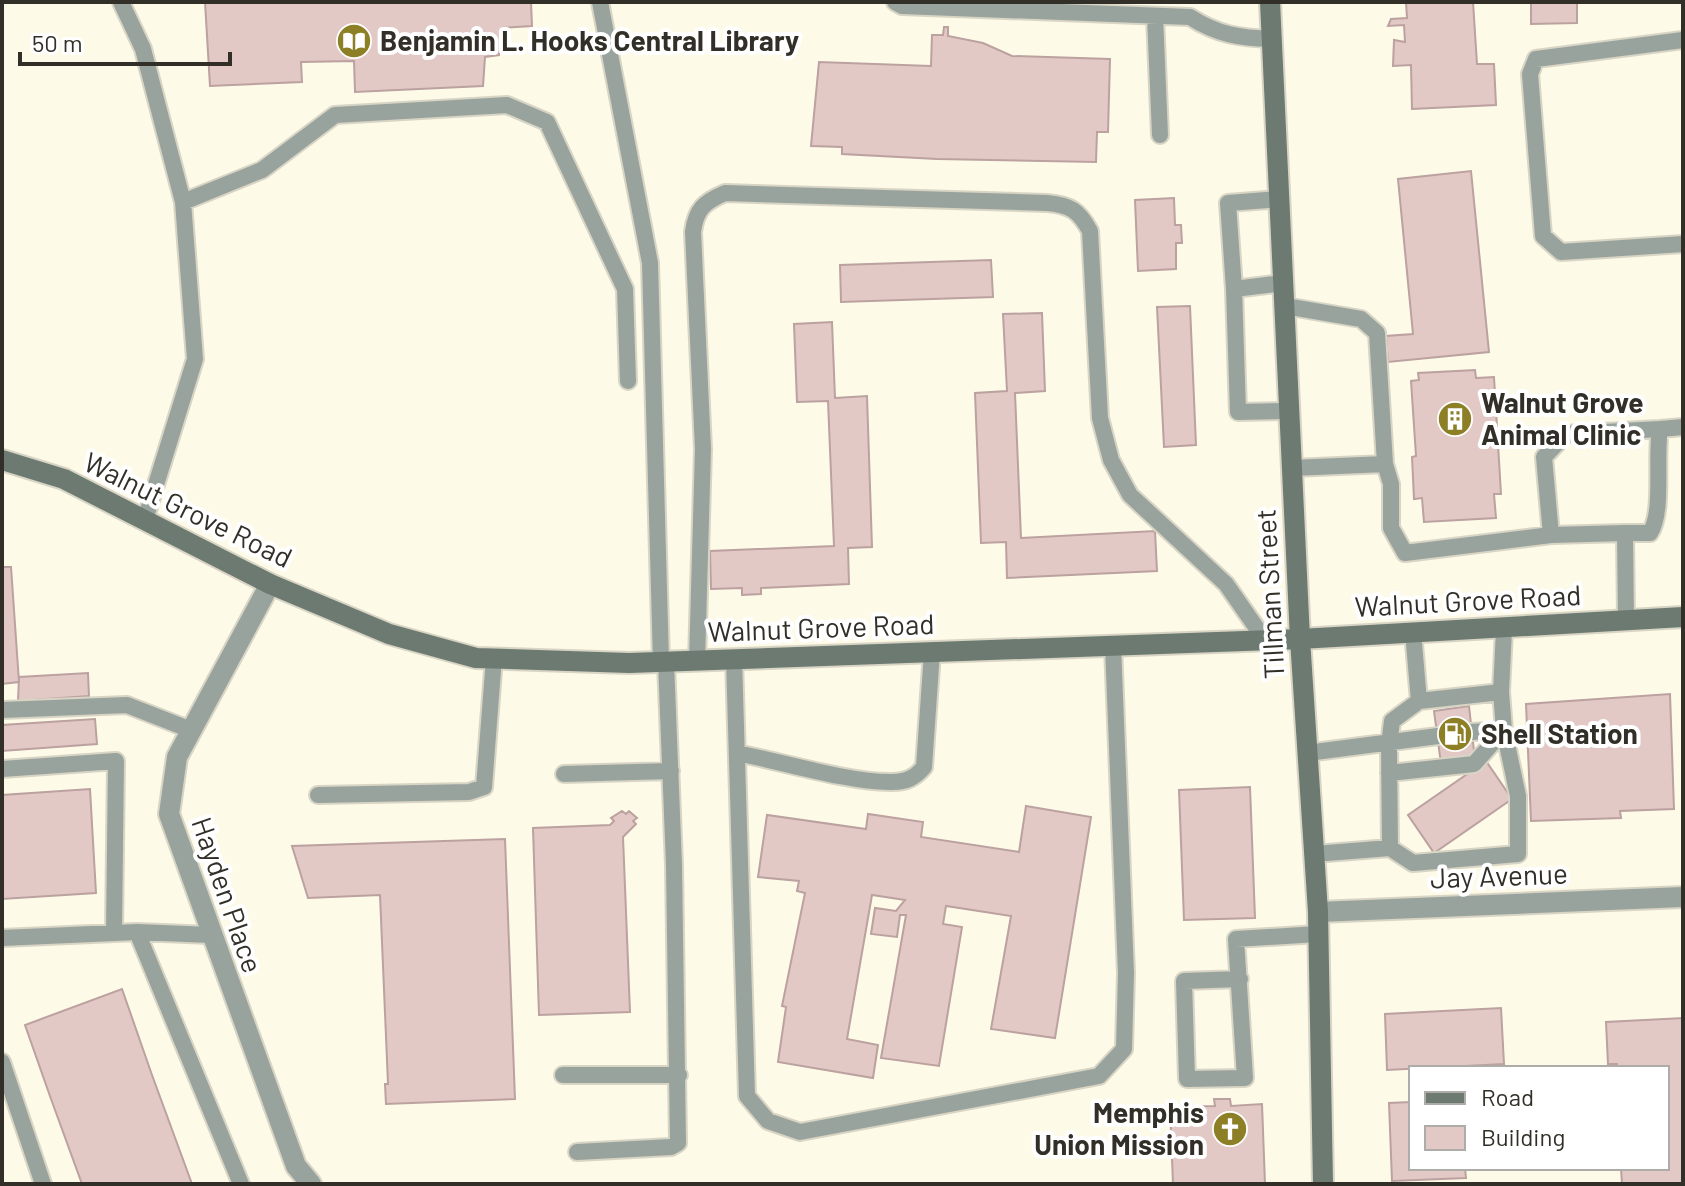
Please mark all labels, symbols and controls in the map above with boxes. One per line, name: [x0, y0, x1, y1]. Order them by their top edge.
scale bar: [20, 16, 230, 66]
library icon: Benjamin L. Hooks Central Library: [335, 22, 373, 60]
place label: Benjamin L. Hooks Central Library: [380, 23, 799, 57]
text: 50 m: [32, 28, 83, 57]
place label: Walnut Grove Animal Clinic: [1481, 385, 1644, 451]
building icon: Walnut Grove Animal Clinic: [1436, 400, 1474, 438]
street label: Walnut Grove Road: [79, 444, 298, 574]
street label: Tillman Street: [1248, 508, 1290, 680]
street label: Walnut Grove Road: [1354, 577, 1582, 623]
street label: Walnut Grove Road: [707, 606, 935, 648]
fuel station icon: Shell Station: [1436, 715, 1474, 753]
place label: Shell Station: [1481, 716, 1638, 750]
street label: Hayden Place: [185, 812, 270, 977]
street label: Jay Avenue: [1430, 856, 1568, 894]
legend: [1409, 1066, 1669, 1170]
text: Road: [1481, 1082, 1534, 1111]
place label: Memphis Union Mission: [1034, 1095, 1204, 1161]
church icon: Memphis Union Mission: [1211, 1110, 1249, 1148]
text: Building: [1481, 1122, 1565, 1151]

